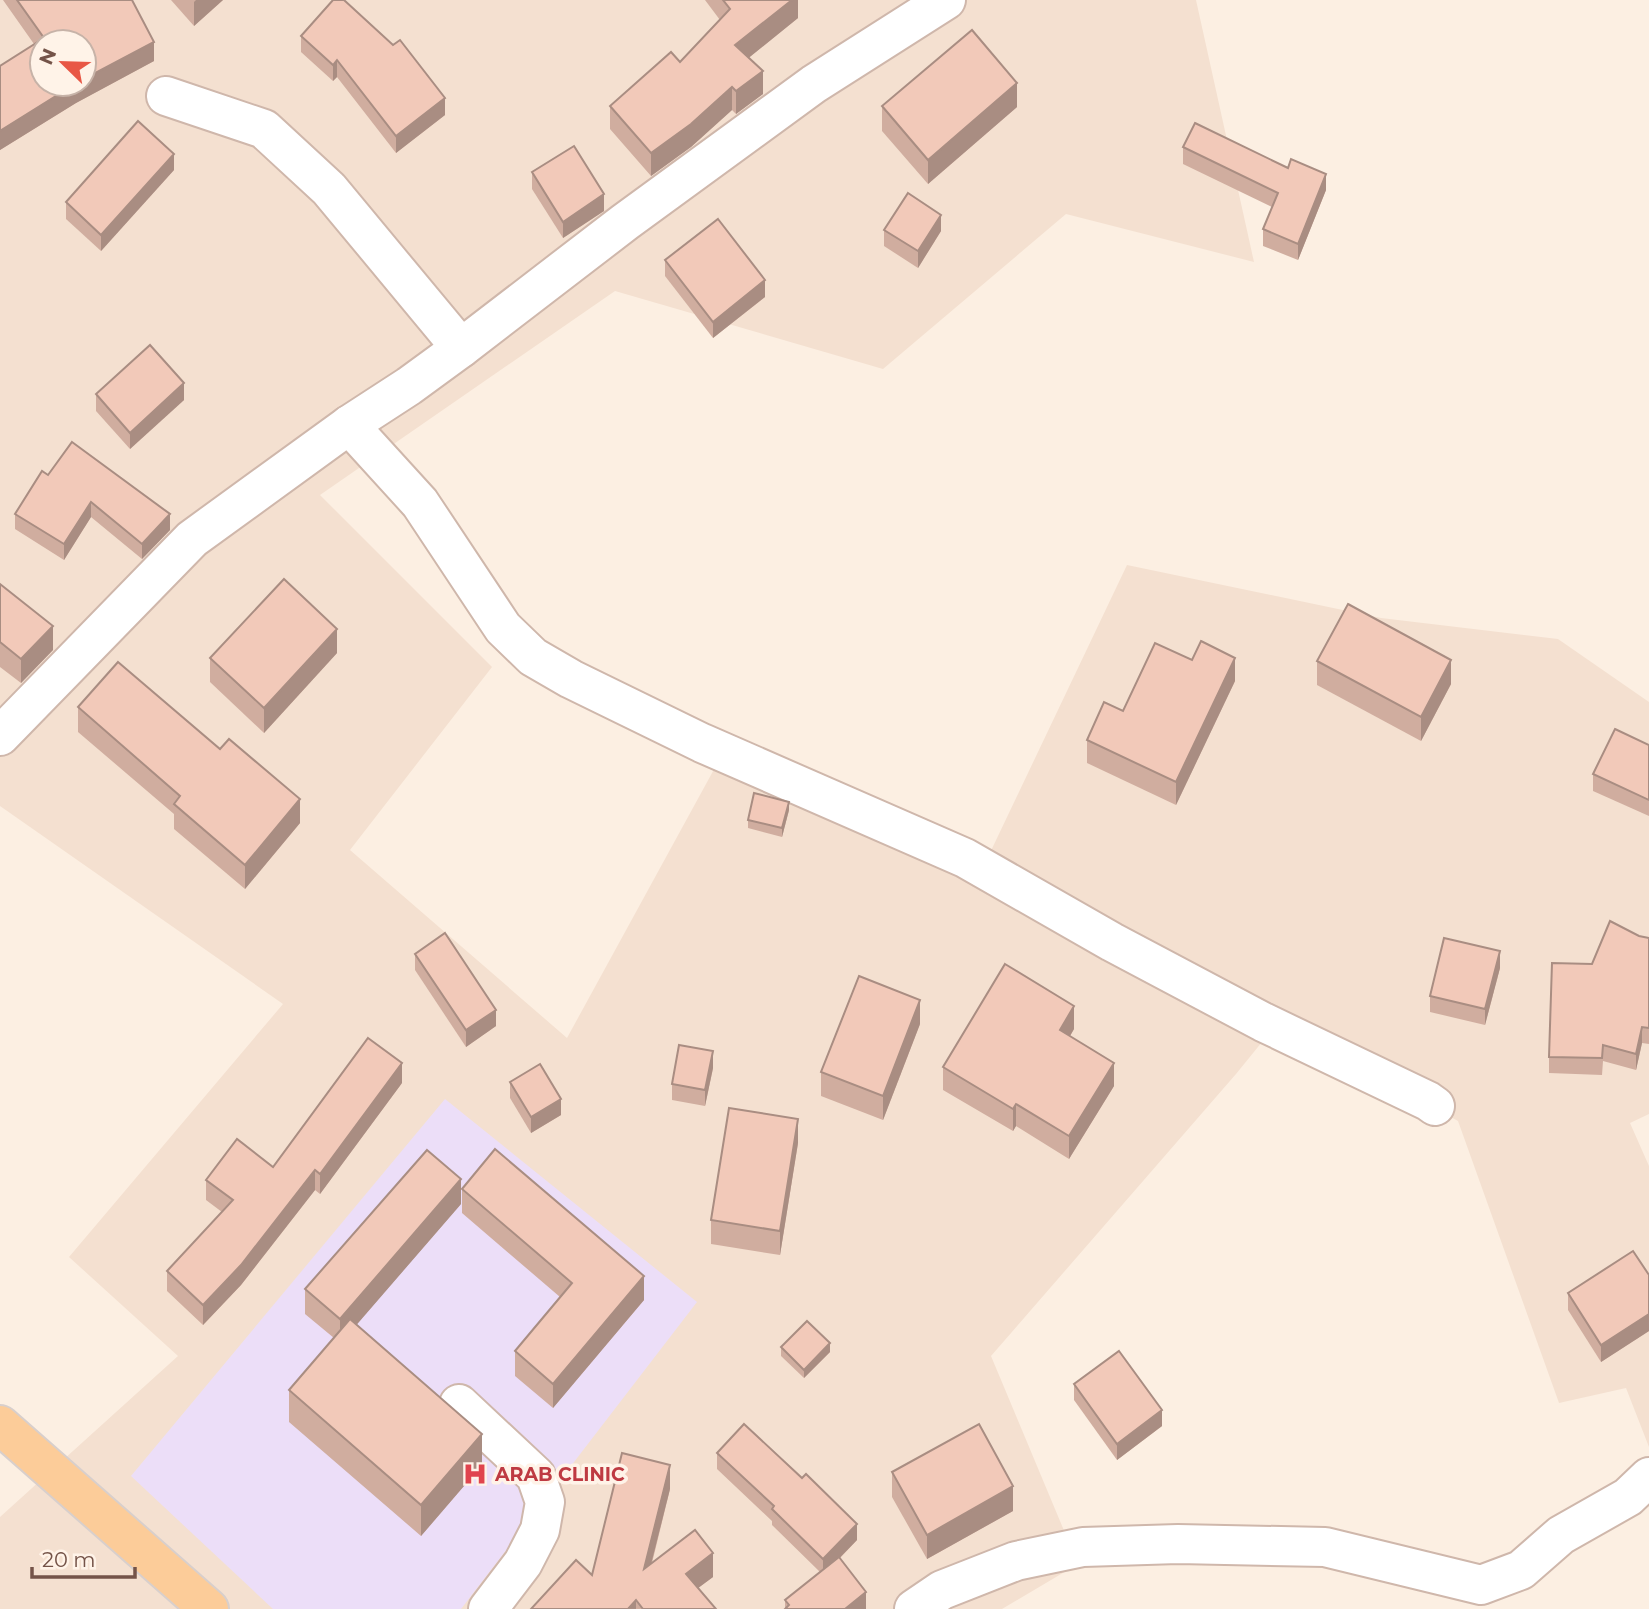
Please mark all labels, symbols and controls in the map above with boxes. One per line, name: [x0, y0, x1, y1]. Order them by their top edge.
north arrow: [28, 28, 98, 98]
text: N: [34, 45, 61, 68]
hospital icon: ARAB CLINIC: [461, 1460, 489, 1488]
place label: ARAB CLINIC: [494, 1463, 625, 1486]
scale bar: [32, 1536, 135, 1580]
text: 20 m: [42, 1547, 96, 1572]

